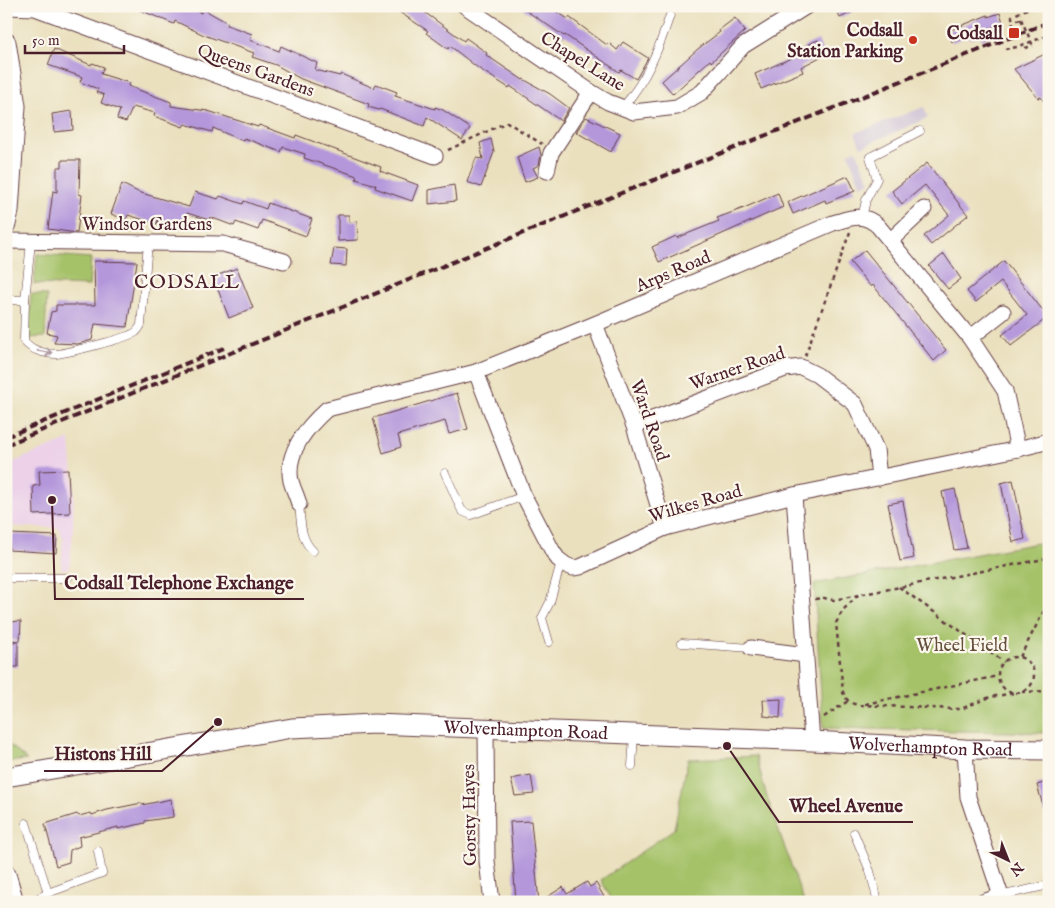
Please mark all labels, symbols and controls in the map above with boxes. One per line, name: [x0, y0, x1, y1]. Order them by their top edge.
place label: Codsall Station Parking: [787, 20, 904, 64]
scale bar: [25, 22, 124, 54]
place label: Codsall: [947, 23, 1004, 46]
marker: Codsall: [1007, 26, 1021, 40]
street label: Chapel Lane: [536, 27, 629, 97]
text: 50 m: [32, 31, 60, 50]
marker: Codsall Station Parking: [907, 34, 919, 46]
street label: Queens Gardens: [194, 40, 317, 103]
street label: Windsor Gardens: [82, 214, 212, 237]
street label: Arps Road: [632, 246, 715, 299]
district label: CODSALL: [134, 270, 240, 295]
street label: Warner Road: [687, 342, 789, 396]
one-way arrow: [36, 347, 52, 357]
street label: Ward Road: [624, 377, 673, 465]
street label: Wilkes Road: [646, 480, 745, 529]
callout: Codsall Telephone Exchange: [55, 565, 304, 599]
text: Codsall Telephone Exchange: [64, 572, 294, 596]
park label: Wheel Field: [916, 635, 1008, 658]
street label: Wolverhampton Road: [443, 717, 609, 746]
street label: Wolverhampton Road: [847, 733, 1013, 763]
callout: Histons Hill: [44, 737, 162, 771]
text: Histons Hill: [54, 743, 153, 767]
street label: Gorsty Hayes: [458, 764, 483, 866]
callout: Wheel Avenue: [779, 788, 913, 822]
text: Wheel Avenue: [788, 795, 903, 819]
north arrow: [982, 836, 1032, 886]
text: N: [1006, 857, 1027, 879]

